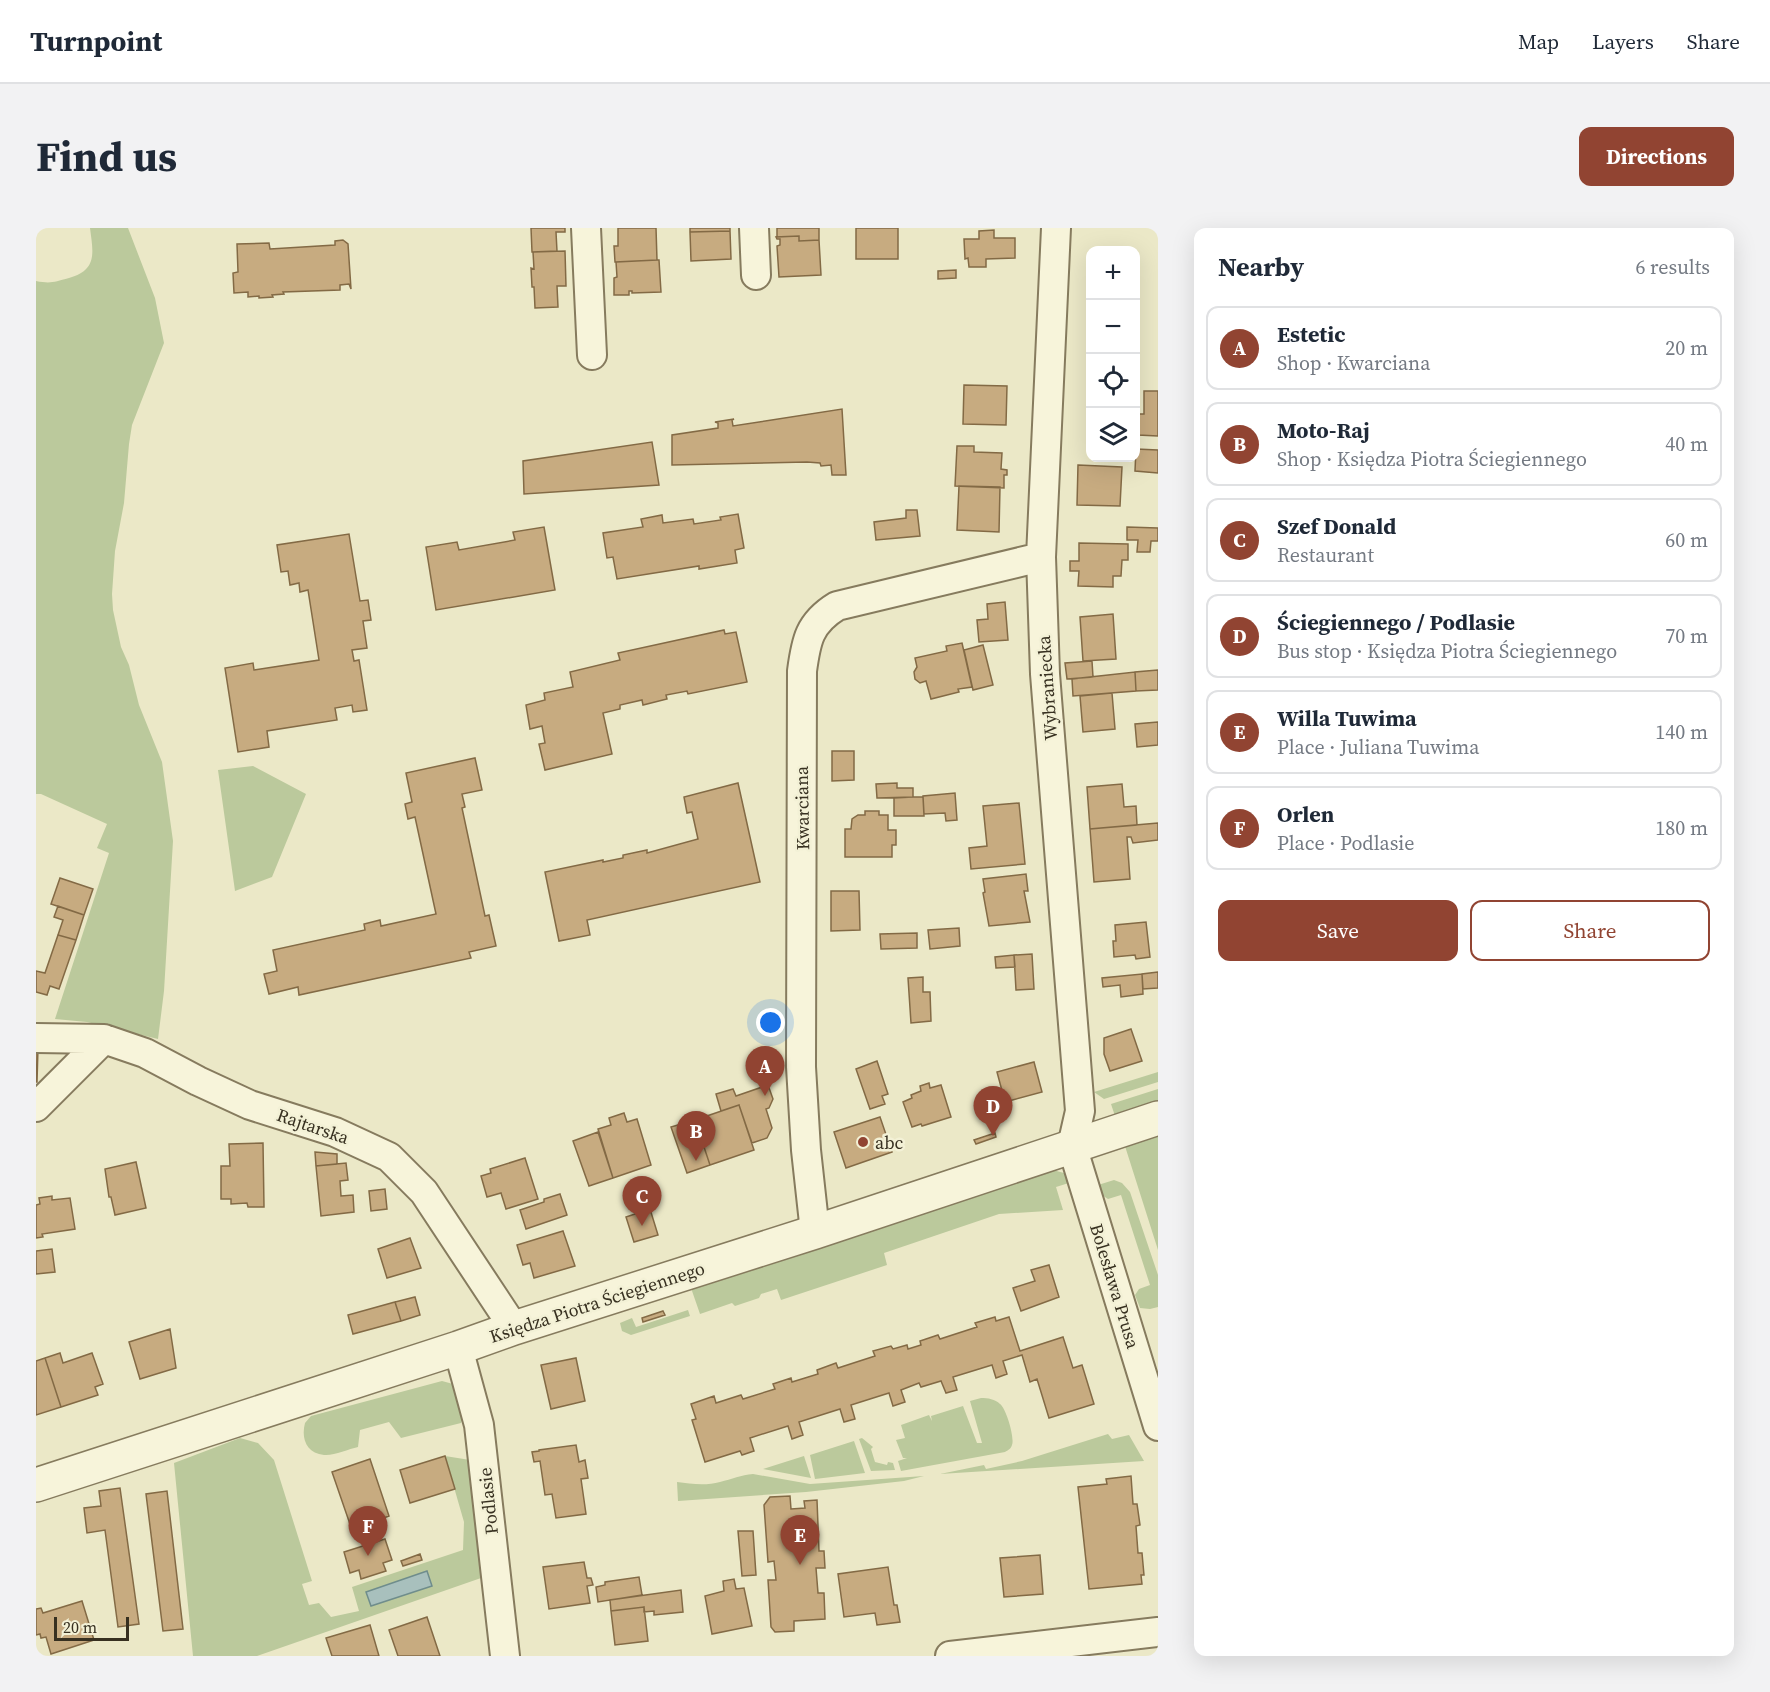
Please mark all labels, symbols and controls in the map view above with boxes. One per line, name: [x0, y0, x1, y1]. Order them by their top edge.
text: Turnpoint: [30, 22, 162, 60]
text: Map: [1518, 27, 1559, 56]
text: Layers: [1592, 27, 1654, 56]
text: Share: [1687, 27, 1740, 56]
text: Find us: [36, 127, 177, 185]
button: Directions: [1579, 127, 1734, 186]
map controls: [1086, 246, 1140, 462]
button: +: [1086, 246, 1140, 300]
text: Nearby: [1218, 249, 1304, 285]
text: 6 results: [1635, 253, 1710, 281]
button: −: [1086, 300, 1140, 354]
text: Estetic: [1277, 319, 1345, 349]
text: A: [1233, 334, 1246, 362]
text: 20 m: [1665, 334, 1708, 362]
text: Shop · Kwarciana: [1277, 349, 1430, 377]
button: locate: [1086, 354, 1140, 408]
button: layers: [1086, 408, 1140, 462]
text: Moto-Raj: [1277, 415, 1370, 445]
text: B: [1233, 430, 1246, 458]
text: 40 m: [1665, 430, 1708, 458]
text: Shop · Księdza Piotra Ściegiennego: [1277, 445, 1587, 473]
text: Szef Donald: [1277, 511, 1396, 541]
text: C: [1233, 526, 1246, 554]
text: 60 m: [1665, 526, 1708, 554]
text: Restaurant: [1277, 541, 1374, 569]
text: Ściegiennego / Podlasie: [1277, 607, 1515, 637]
text: D: [1232, 622, 1247, 650]
text: 70 m: [1665, 622, 1708, 650]
street label: Wybraniecka: [1031, 634, 1063, 741]
text: Bus stop · Księdza Piotra Ściegiennego: [1277, 637, 1617, 665]
text: Willa Tuwima: [1277, 703, 1417, 733]
text: E: [1234, 718, 1245, 746]
text: 140 m: [1655, 718, 1708, 746]
text: Place · Juliana Tuwima: [1277, 733, 1479, 761]
street label: Kwarciana: [789, 765, 815, 850]
text: Orlen: [1277, 799, 1334, 829]
text: F: [1234, 814, 1245, 842]
text: 180 m: [1655, 814, 1708, 842]
text: Place · Podlasie: [1277, 829, 1414, 857]
button: Save: [1218, 900, 1458, 961]
button: Share: [1470, 900, 1710, 961]
your location: [756, 1008, 785, 1037]
pin: A: [746, 1046, 784, 1096]
pin: D: [974, 1086, 1012, 1136]
street label: Rajtarska: [274, 1102, 353, 1150]
pin: B: [676, 1112, 716, 1161]
place label: abc: [875, 1130, 904, 1155]
marker: abc: [856, 1135, 870, 1149]
pin: C: [622, 1176, 662, 1226]
street label: Bolesława Prusa: [1084, 1220, 1146, 1352]
street label: Księdza Piotra Ściegiennego: [486, 1255, 708, 1349]
street label: Podlasie: [472, 1466, 504, 1536]
pin: F: [348, 1506, 388, 1556]
pin: E: [780, 1516, 819, 1565]
scale bar: [54, 1614, 129, 1642]
text: 20 m: [63, 1616, 97, 1638]

